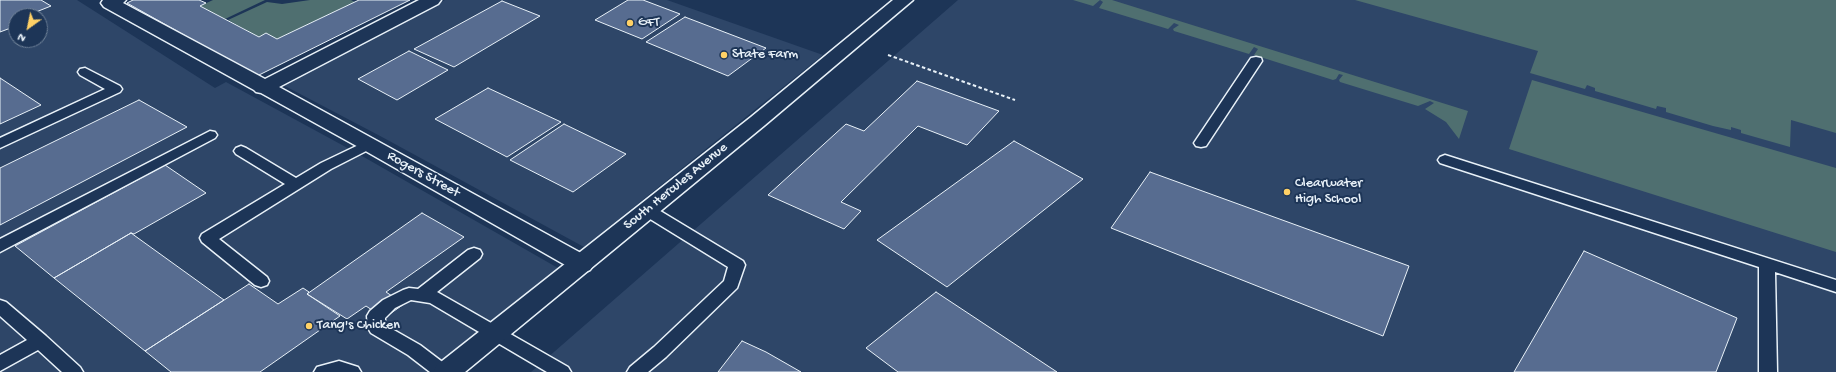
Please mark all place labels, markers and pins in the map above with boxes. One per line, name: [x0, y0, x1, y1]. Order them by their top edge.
place label: GFT: [638, 15, 659, 31]
marker: GFT: [625, 18, 635, 28]
place label: State Farm: [732, 47, 798, 63]
marker: State Farm: [719, 50, 729, 60]
place label: Clearwater High School: [1295, 176, 1362, 208]
marker: Clearwater High School: [1282, 187, 1292, 197]
place label: Tang's Chicken: [317, 318, 400, 334]
marker: Tang's Chicken: [304, 321, 314, 331]

